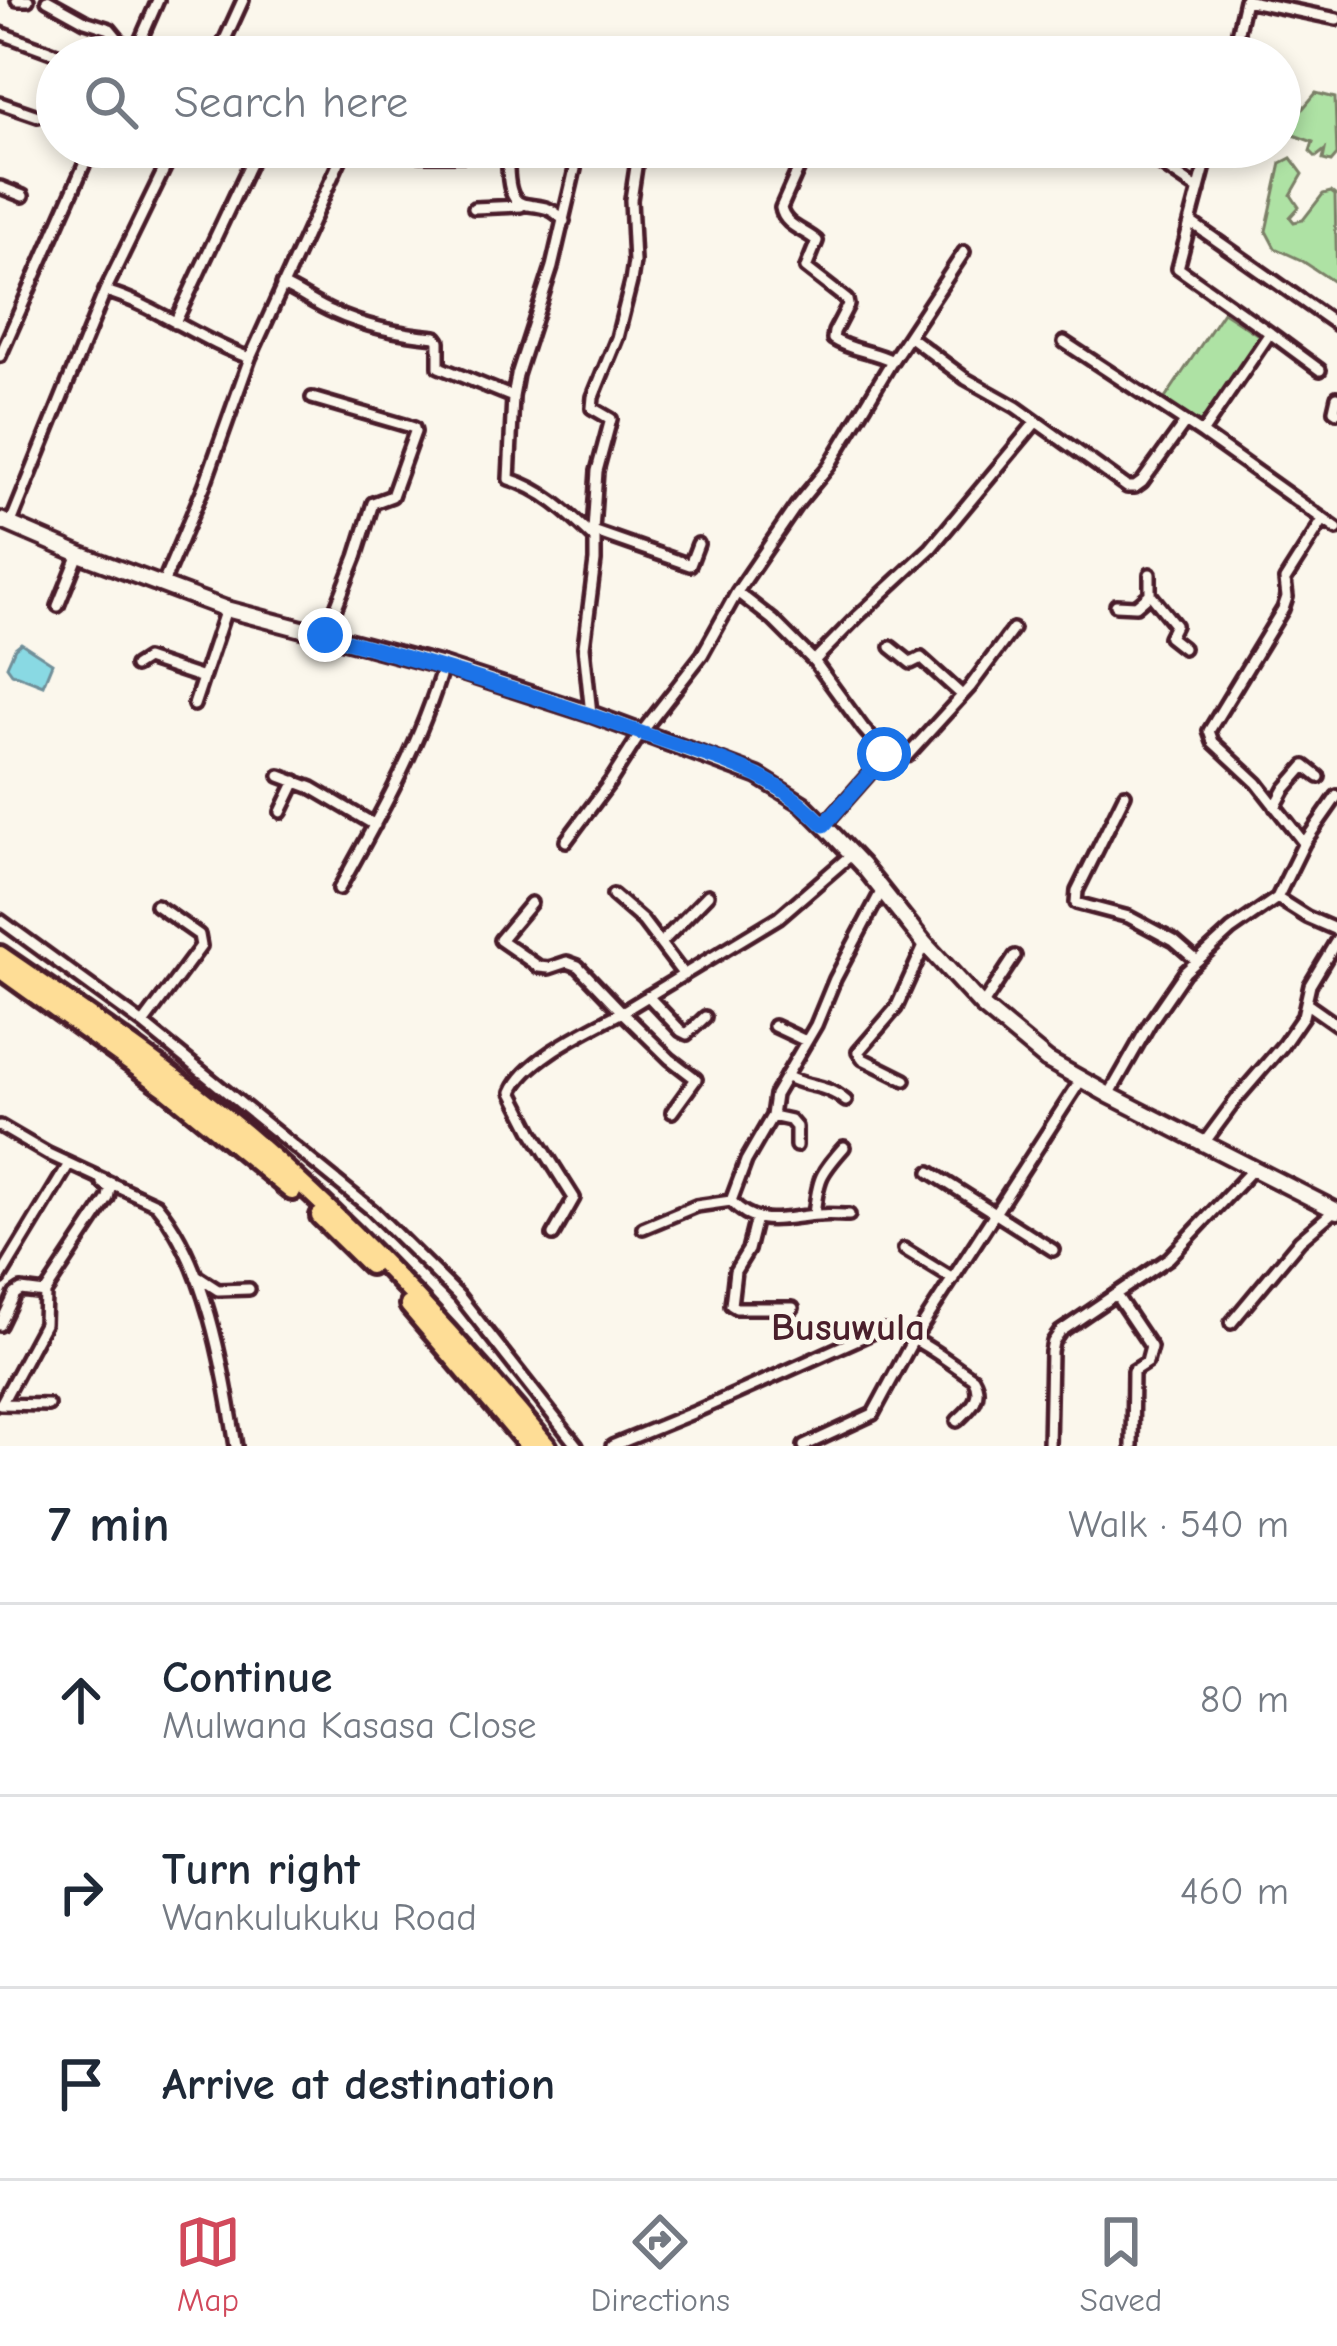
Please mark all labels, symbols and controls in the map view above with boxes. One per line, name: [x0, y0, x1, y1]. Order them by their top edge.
search box: [36, 36, 1301, 168]
icon: search: [78, 69, 144, 135]
text: Search here: [174, 76, 408, 128]
route end: [298, 608, 352, 662]
route start: [857, 727, 911, 781]
district label: Busuwula: [771, 1305, 925, 1350]
text: 7 min: [48, 1495, 170, 1554]
text: Walk · 540 m: [1068, 1502, 1289, 1547]
text: Continue: [162, 1651, 332, 1703]
icon: ahead: [48, 1667, 114, 1733]
text: 80 m: [1200, 1677, 1289, 1722]
text: Mulwana Kasasa Close: [162, 1703, 537, 1748]
text: Turn right: [162, 1843, 360, 1895]
icon: right: [48, 1859, 114, 1925]
text: 460 m: [1180, 1869, 1289, 1914]
text: Wankulukuku Road: [162, 1895, 477, 1940]
icon: arrive: [48, 2051, 114, 2117]
text: Arrive at destination: [162, 2058, 555, 2110]
tab: Map: [175, 2209, 241, 2319]
tab: Directions: [591, 2209, 730, 2319]
tab: Saved: [1080, 2209, 1162, 2319]

